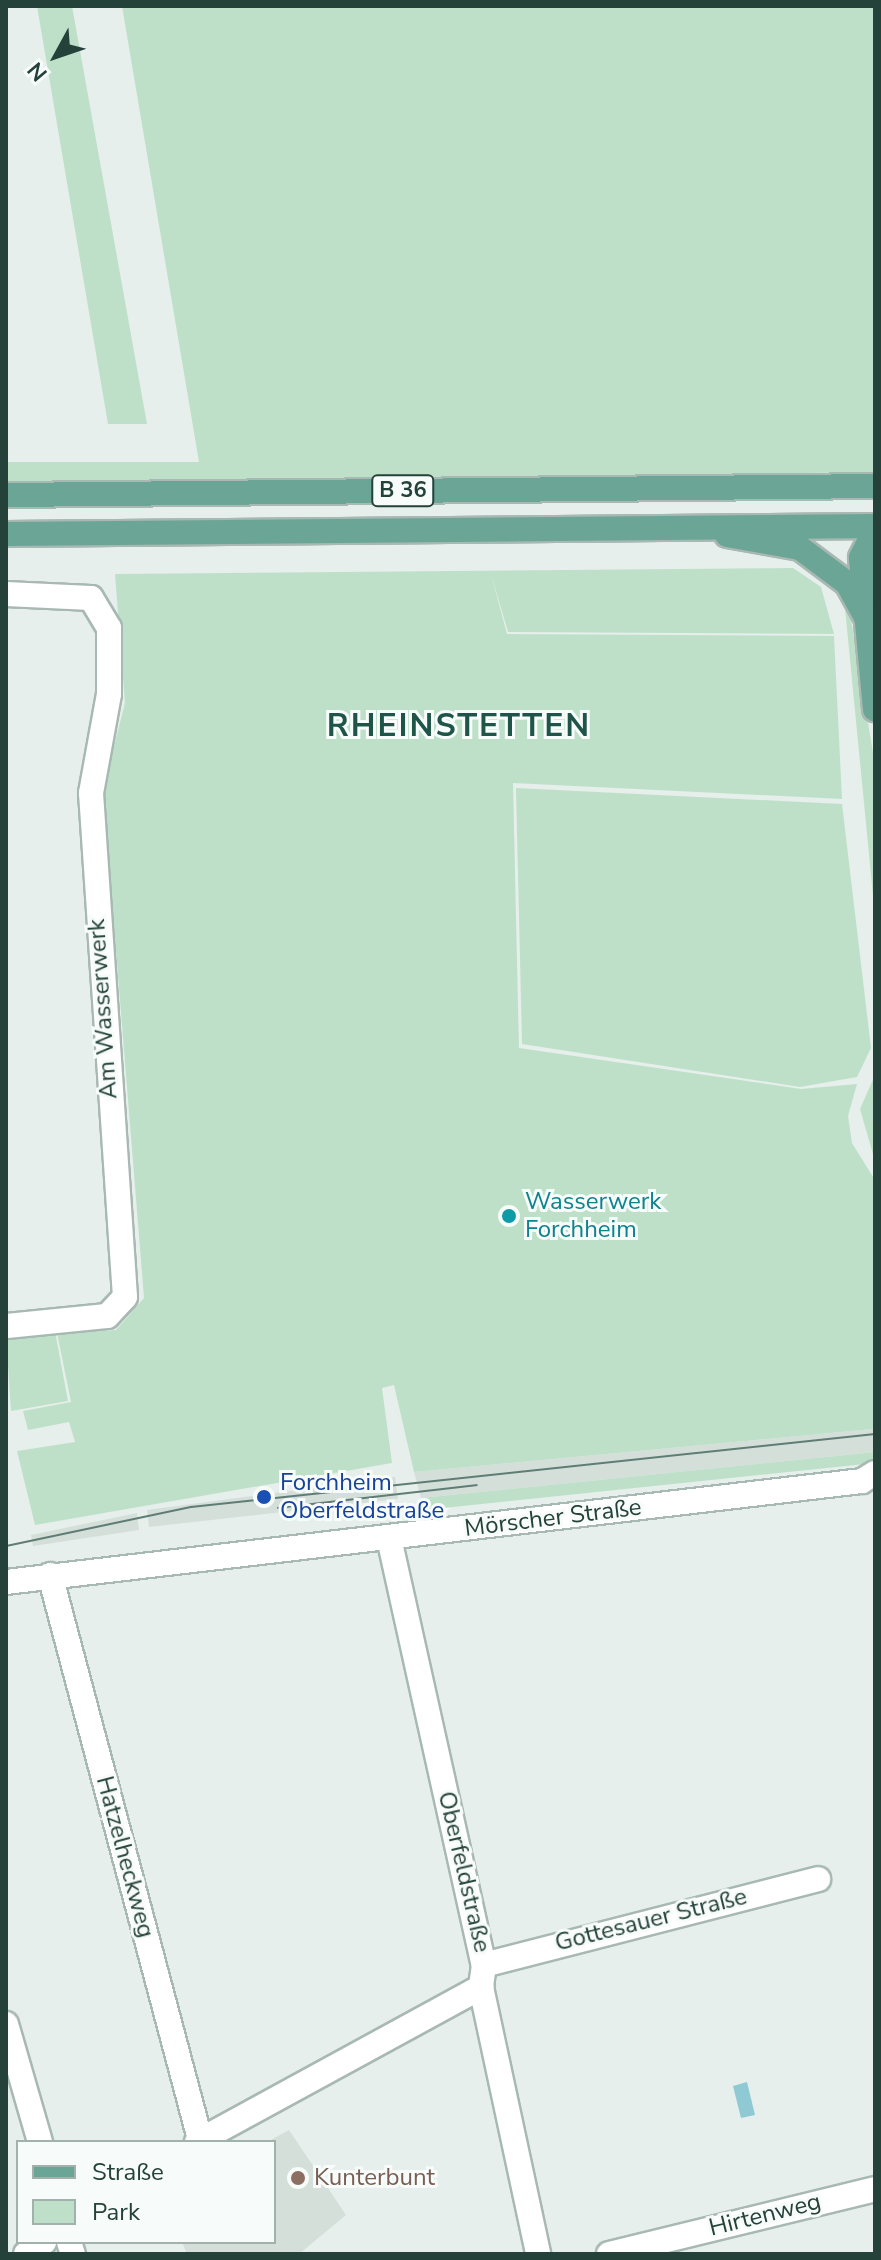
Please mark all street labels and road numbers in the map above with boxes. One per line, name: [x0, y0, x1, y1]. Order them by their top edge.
road number: B 36: [371, 473, 435, 509]
street label: Am Wasserwerk: [82, 918, 124, 1100]
street label: Mörscher Straße: [463, 1493, 643, 1543]
street label: Hatzelheckweg: [90, 1773, 160, 1941]
street label: Oberfeldstraße: [431, 1789, 497, 1955]
street label: Gottesauer Straße: [552, 1882, 750, 1958]
street label: Hirtenweg: [706, 2187, 824, 2243]

